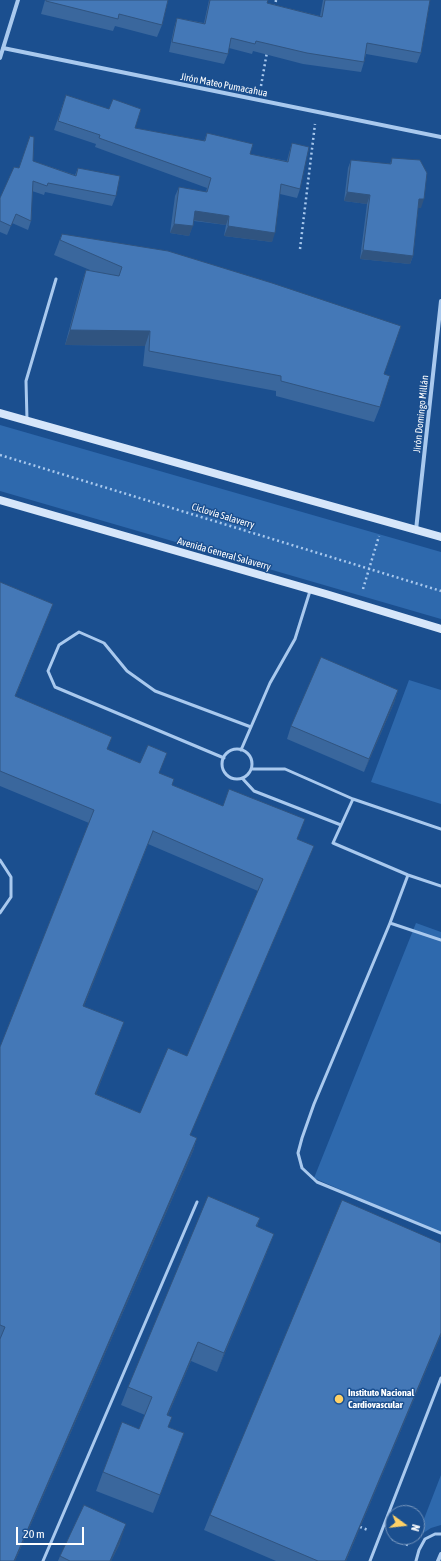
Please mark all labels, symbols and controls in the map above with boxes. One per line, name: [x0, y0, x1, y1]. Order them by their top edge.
street label: Jirón Mateo Pumacahua: [180, 71, 268, 99]
street label: Jirón Domingo Millán: [411, 375, 431, 453]
street label: Ciclovía Salaverry: [190, 501, 256, 531]
street label: Avenida General Salaverry: [176, 535, 272, 573]
place label: Instituto Nacional Cardiovascular: [348, 1387, 414, 1410]
marker: Instituto Nacional Cardiovascular: [333, 1393, 345, 1405]
north arrow: [385, 1505, 425, 1545]
scale bar: [18, 1519, 86, 1545]
text: N: [409, 1523, 422, 1533]
text: 20 m: [23, 1527, 45, 1541]

